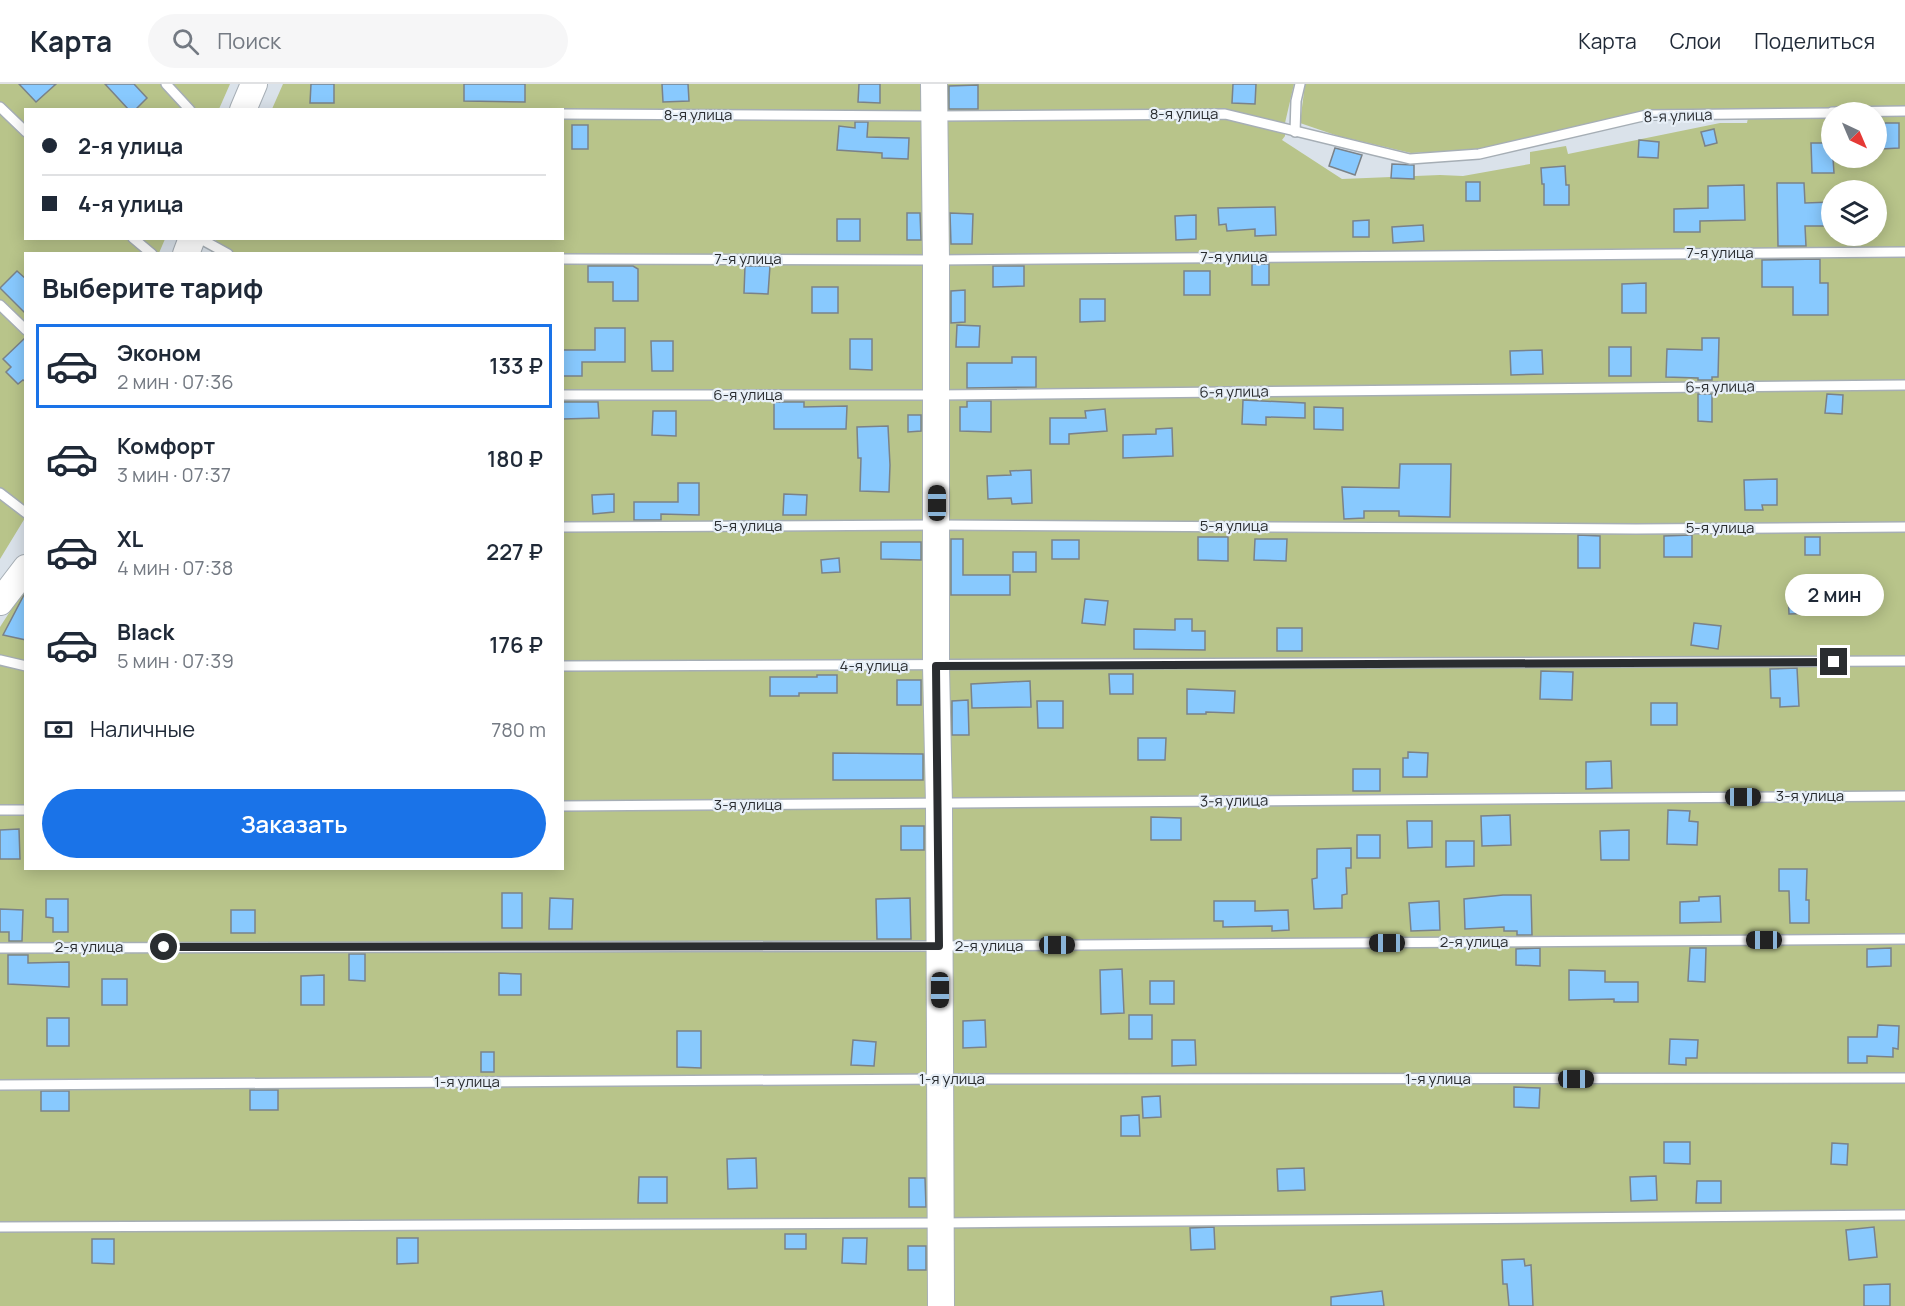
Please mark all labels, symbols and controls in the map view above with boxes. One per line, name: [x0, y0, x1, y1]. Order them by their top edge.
search box: [148, 14, 568, 68]
text: Карта: [30, 22, 112, 60]
icon: search: [169, 25, 202, 58]
text: Поиск: [217, 26, 281, 56]
text: Карта: [1578, 27, 1637, 55]
text: Слои: [1670, 27, 1721, 55]
text: Поделиться: [1754, 27, 1875, 55]
north arrow: [1821, 102, 1887, 168]
map controls: [1821, 102, 1887, 246]
street label: 8-я улица: [1150, 103, 1218, 124]
street label: 8-я улица: [664, 104, 732, 125]
street label: 8-я улица: [1643, 104, 1713, 127]
text: 2-я улица: [78, 131, 183, 161]
button: layers: [1821, 180, 1887, 246]
text: 4-я улица: [78, 189, 183, 219]
street label: 7-я улица: [1686, 242, 1754, 263]
street label: 7-я улица: [1200, 246, 1268, 267]
street label: 7-я улица: [714, 248, 782, 269]
text: Выберите тариф: [42, 269, 263, 306]
text: Эконом: [117, 338, 201, 368]
icon: car: [45, 339, 99, 393]
text: 133 ₽: [489, 351, 543, 381]
text: 2 мин · 07:36: [117, 368, 234, 395]
street label: 6-я улица: [1685, 375, 1755, 398]
street label: 6-я улица: [1199, 380, 1269, 403]
street label: 6-я улица: [713, 384, 783, 405]
text: Комфорт: [117, 431, 215, 461]
icon: car: [45, 432, 99, 486]
text: 180 ₽: [487, 444, 543, 474]
text: 3 мин · 07:37: [117, 461, 231, 488]
car: [928, 485, 946, 521]
street label: 5-я улица: [714, 515, 782, 536]
street label: 5-я улица: [1200, 515, 1268, 536]
street label: 5-я улица: [1686, 517, 1754, 538]
text: XL: [117, 524, 143, 554]
icon: car: [45, 525, 99, 579]
text: 227 ₽: [486, 537, 543, 567]
text: 4 мин · 07:38: [117, 554, 233, 581]
callout: 2 мин: [1784, 575, 1884, 617]
text: 2 мин: [1807, 581, 1862, 608]
text: Black: [117, 617, 174, 647]
icon: car: [45, 618, 99, 672]
text: 176 ₽: [489, 630, 543, 660]
text: 5 мин · 07:39: [117, 647, 234, 674]
route end: [1820, 648, 1847, 675]
street label: 4-я улица: [840, 655, 908, 676]
icon: cash: [42, 713, 75, 746]
text: Наличные: [90, 714, 195, 744]
text: 780 m: [491, 716, 546, 743]
street label: 3-я улица: [1776, 785, 1844, 806]
car: [1725, 788, 1761, 806]
button: Заказать: [42, 789, 546, 858]
street label: 3-я улица: [1200, 789, 1268, 812]
street label: 3-я улица: [714, 794, 782, 815]
street label: 2-я улица: [1440, 931, 1508, 952]
car: [1746, 931, 1782, 949]
route start: [150, 933, 177, 960]
car: [1369, 934, 1405, 952]
street label: 2-я улица: [955, 935, 1023, 956]
street label: 2-я улица: [55, 936, 123, 957]
car: [1039, 936, 1075, 954]
car: [931, 972, 949, 1008]
street label: 1-я улица: [919, 1068, 985, 1089]
street label: 1-я улица: [1405, 1068, 1471, 1089]
car: [1558, 1070, 1594, 1088]
street label: 1-я улица: [434, 1071, 500, 1092]

